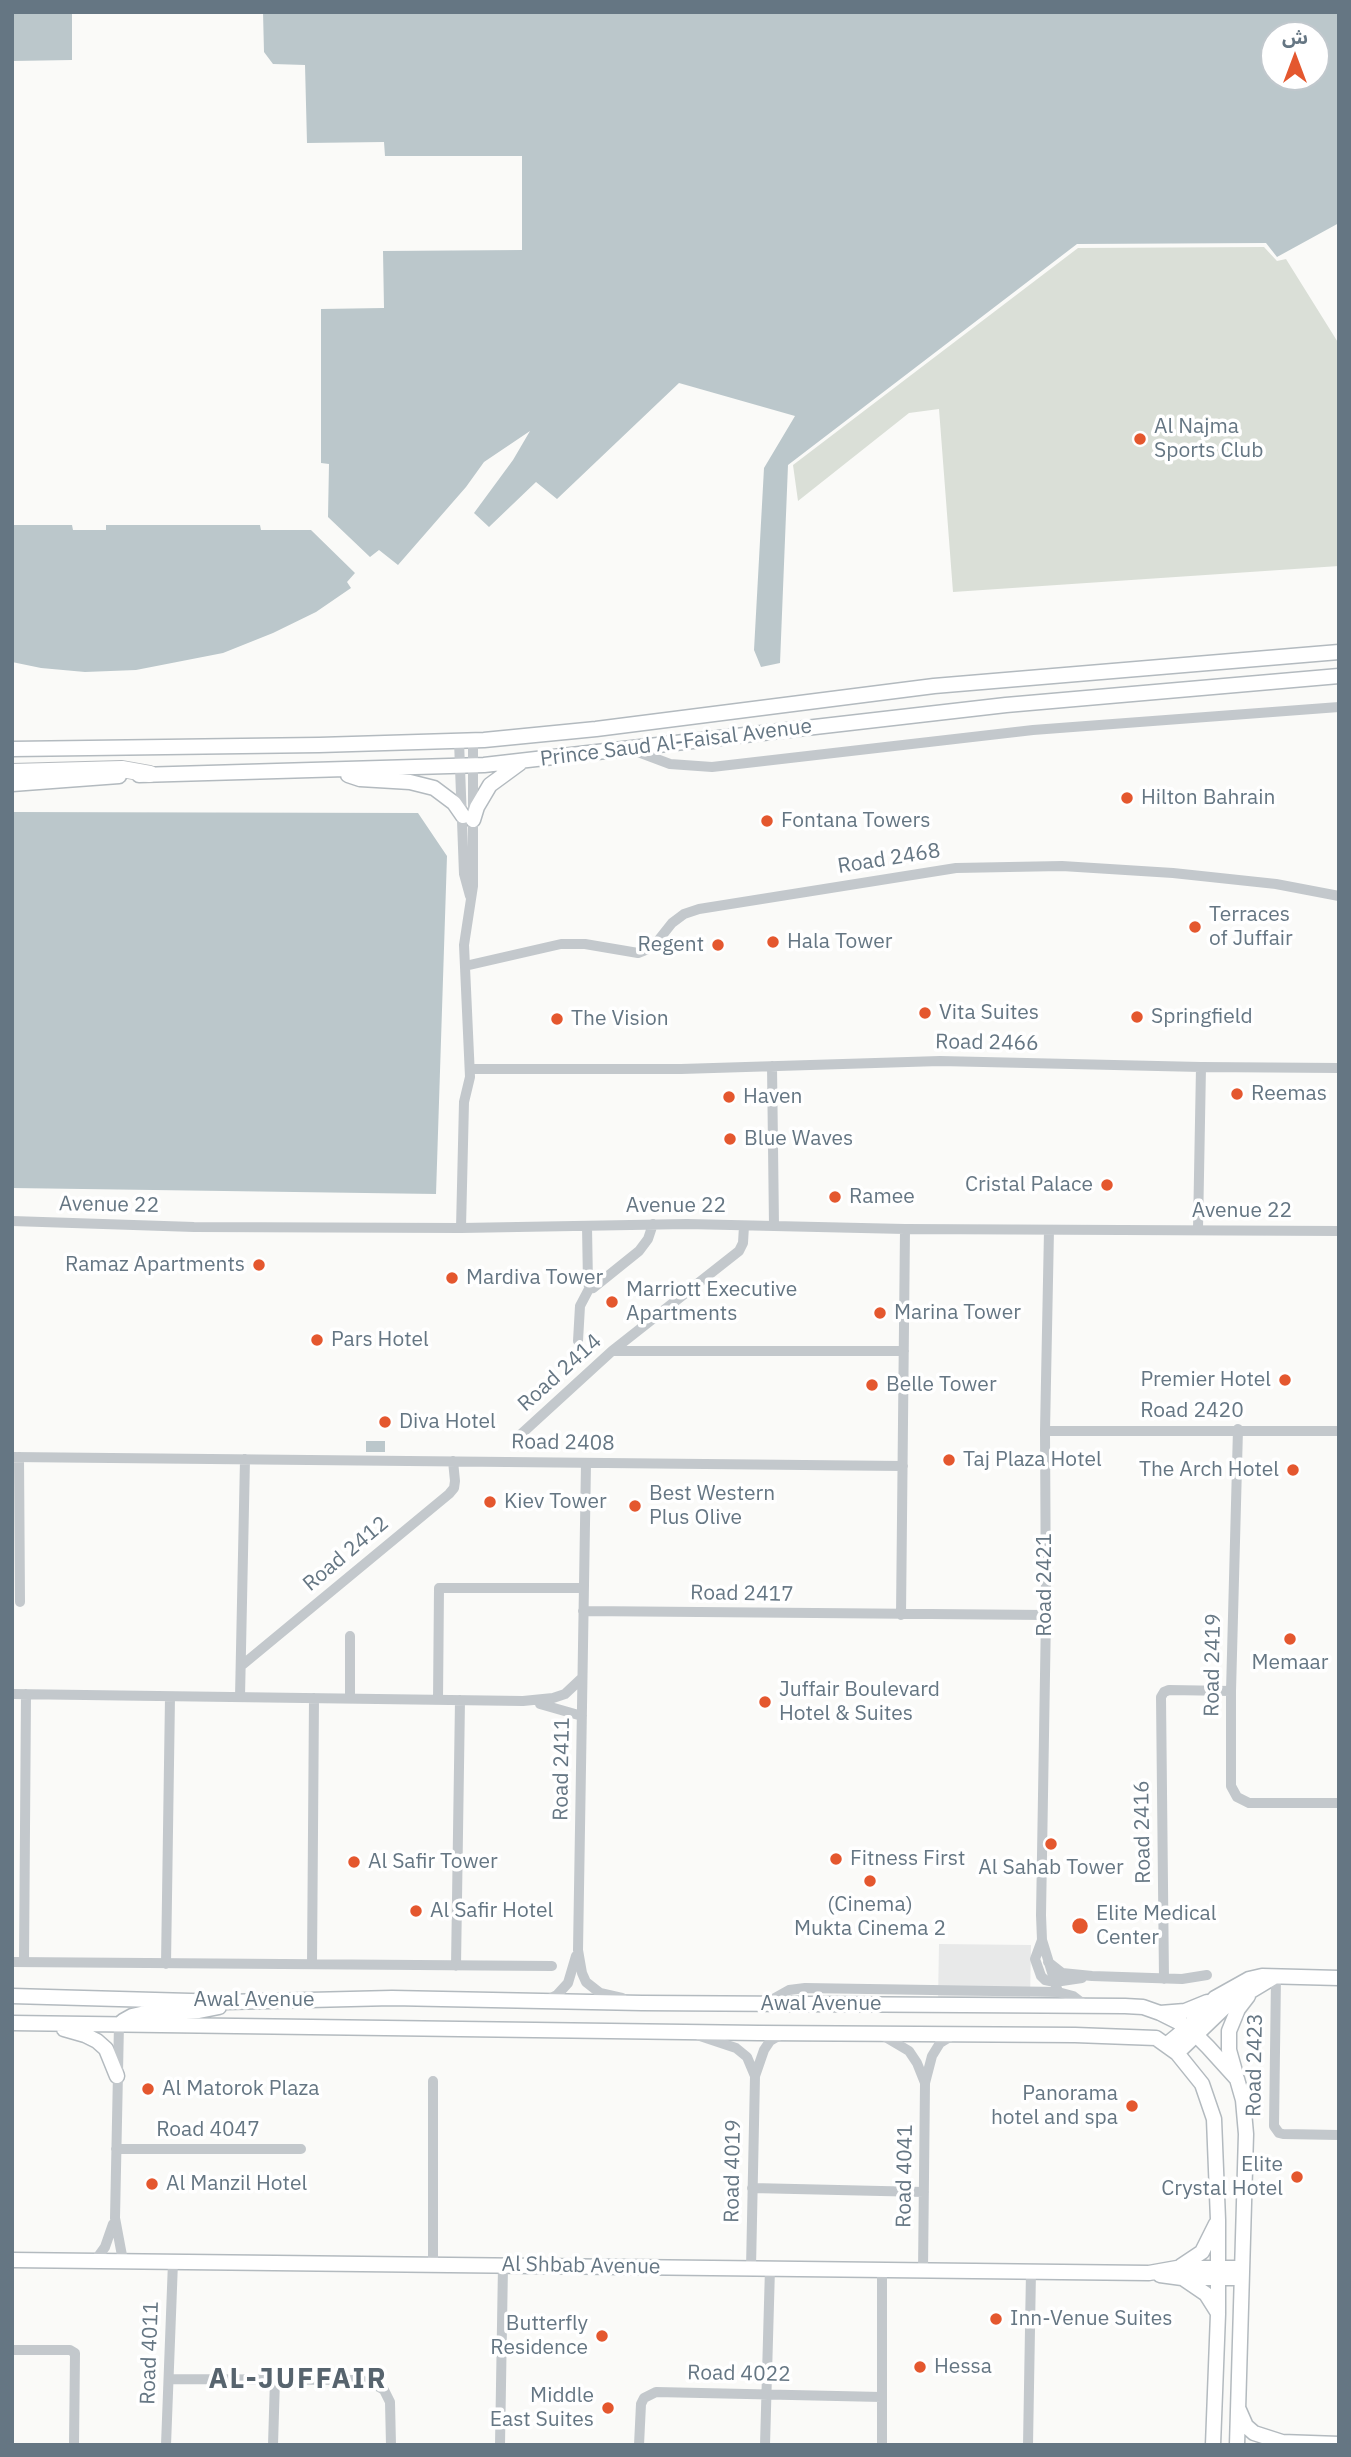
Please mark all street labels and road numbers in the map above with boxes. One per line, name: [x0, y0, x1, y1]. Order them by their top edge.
street label: Prince Saud Al-Faisal Avenue: [539, 714, 813, 772]
street label: Road 2468: [836, 838, 942, 880]
street label: Road 2466: [935, 1029, 1039, 1057]
street label: Avenue 22: [59, 1192, 159, 1218]
street label: Avenue 22: [626, 1193, 726, 1219]
street label: Avenue 22: [1192, 1198, 1292, 1224]
street label: Road 2414: [513, 1329, 607, 1417]
street label: Road 2420: [1140, 1398, 1244, 1424]
street label: Road 2408: [511, 1429, 615, 1457]
street label: Road 2412: [298, 1511, 394, 1597]
street label: Road 2421: [1032, 1533, 1058, 1637]
street label: Road 2417: [690, 1580, 794, 1608]
street label: Road 2419: [1199, 1613, 1227, 1717]
street label: Road 2411: [548, 1717, 576, 1821]
street label: Road 2416: [1129, 1780, 1157, 1884]
street label: Awal Avenue: [193, 1987, 315, 2013]
street label: Awal Avenue: [760, 1991, 882, 2017]
street label: Road 2423: [1241, 2013, 1269, 2117]
street label: Road 4047: [156, 2117, 260, 2143]
street label: Road 4019: [719, 2119, 747, 2223]
street label: Road 4041: [891, 2124, 919, 2228]
street label: Al Shbab Avenue: [501, 2252, 661, 2280]
street label: Road 4011: [136, 2301, 164, 2405]
street label: Road 4022: [687, 2360, 791, 2388]

